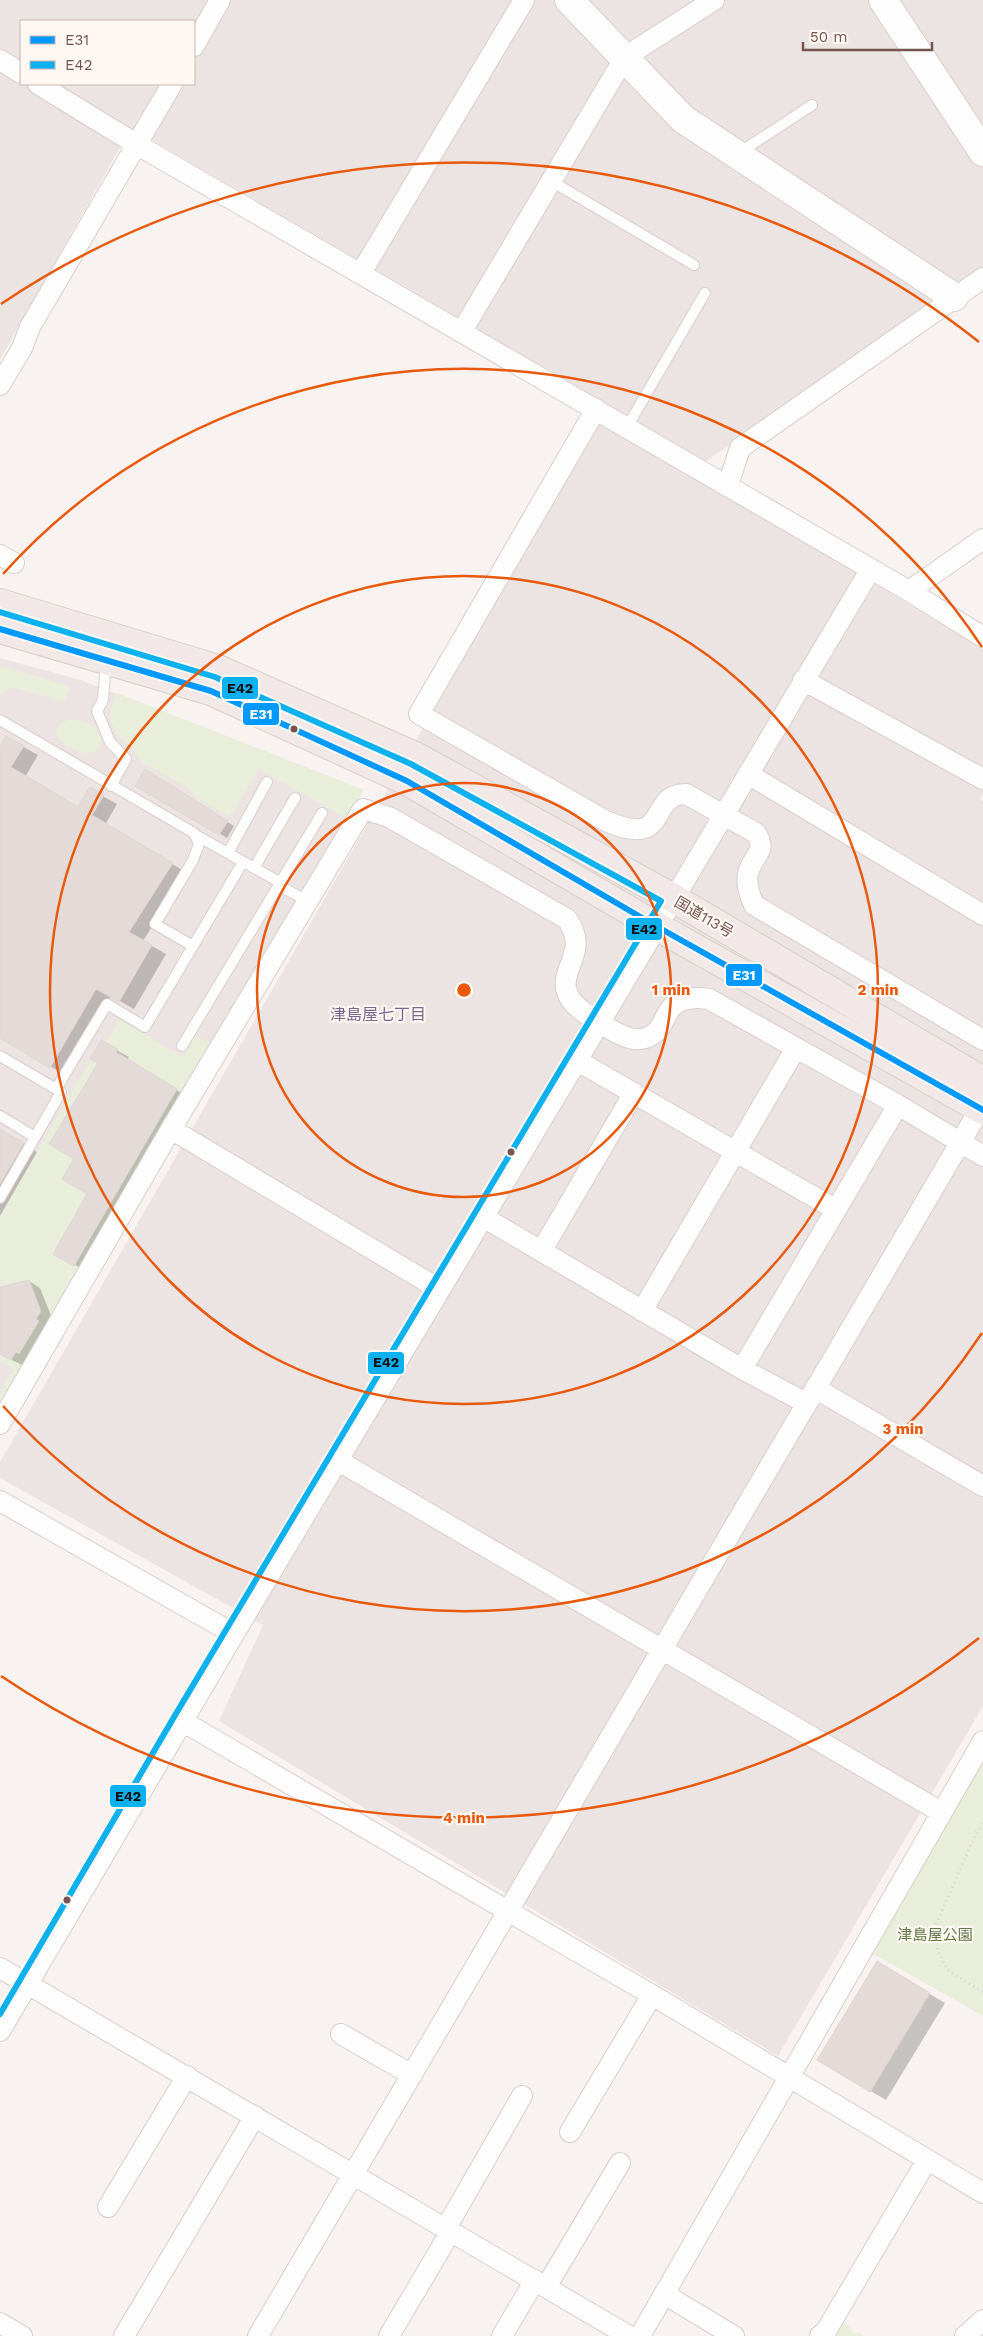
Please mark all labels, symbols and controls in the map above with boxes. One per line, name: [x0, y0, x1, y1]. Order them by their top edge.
legend: [20, 20, 195, 85]
scale bar: [803, 20, 932, 52]
text: 50 m: [810, 28, 847, 46]
text: E31: [65, 31, 89, 49]
text: E42: [65, 56, 92, 74]
line badge: E42: [221, 676, 259, 700]
text: E42: [227, 680, 253, 696]
line badge: E31: [242, 702, 280, 726]
text: E31: [249, 706, 273, 722]
unlabelled marker: [289, 724, 299, 734]
street label: 国道113号: [671, 893, 737, 941]
line badge: E42: [625, 917, 663, 941]
text: E42: [631, 921, 657, 937]
line badge: E31: [725, 963, 763, 987]
text: E31: [732, 967, 756, 983]
centre of rings: [455, 981, 473, 999]
text: 1 min: [652, 981, 690, 999]
text: 2 min: [857, 981, 899, 999]
district label: 津島屋七丁目: [330, 1005, 426, 1024]
unlabelled marker: [506, 1147, 516, 1157]
line badge: E42: [367, 1351, 405, 1375]
text: E42: [373, 1354, 399, 1370]
text: 3 min: [883, 1420, 923, 1438]
line badge: E42: [109, 1784, 147, 1808]
text: E42: [115, 1788, 141, 1804]
text: 4 min: [443, 1809, 485, 1827]
unlabelled marker: [62, 1895, 72, 1905]
park label: 津島屋公園: [897, 1926, 973, 1944]

